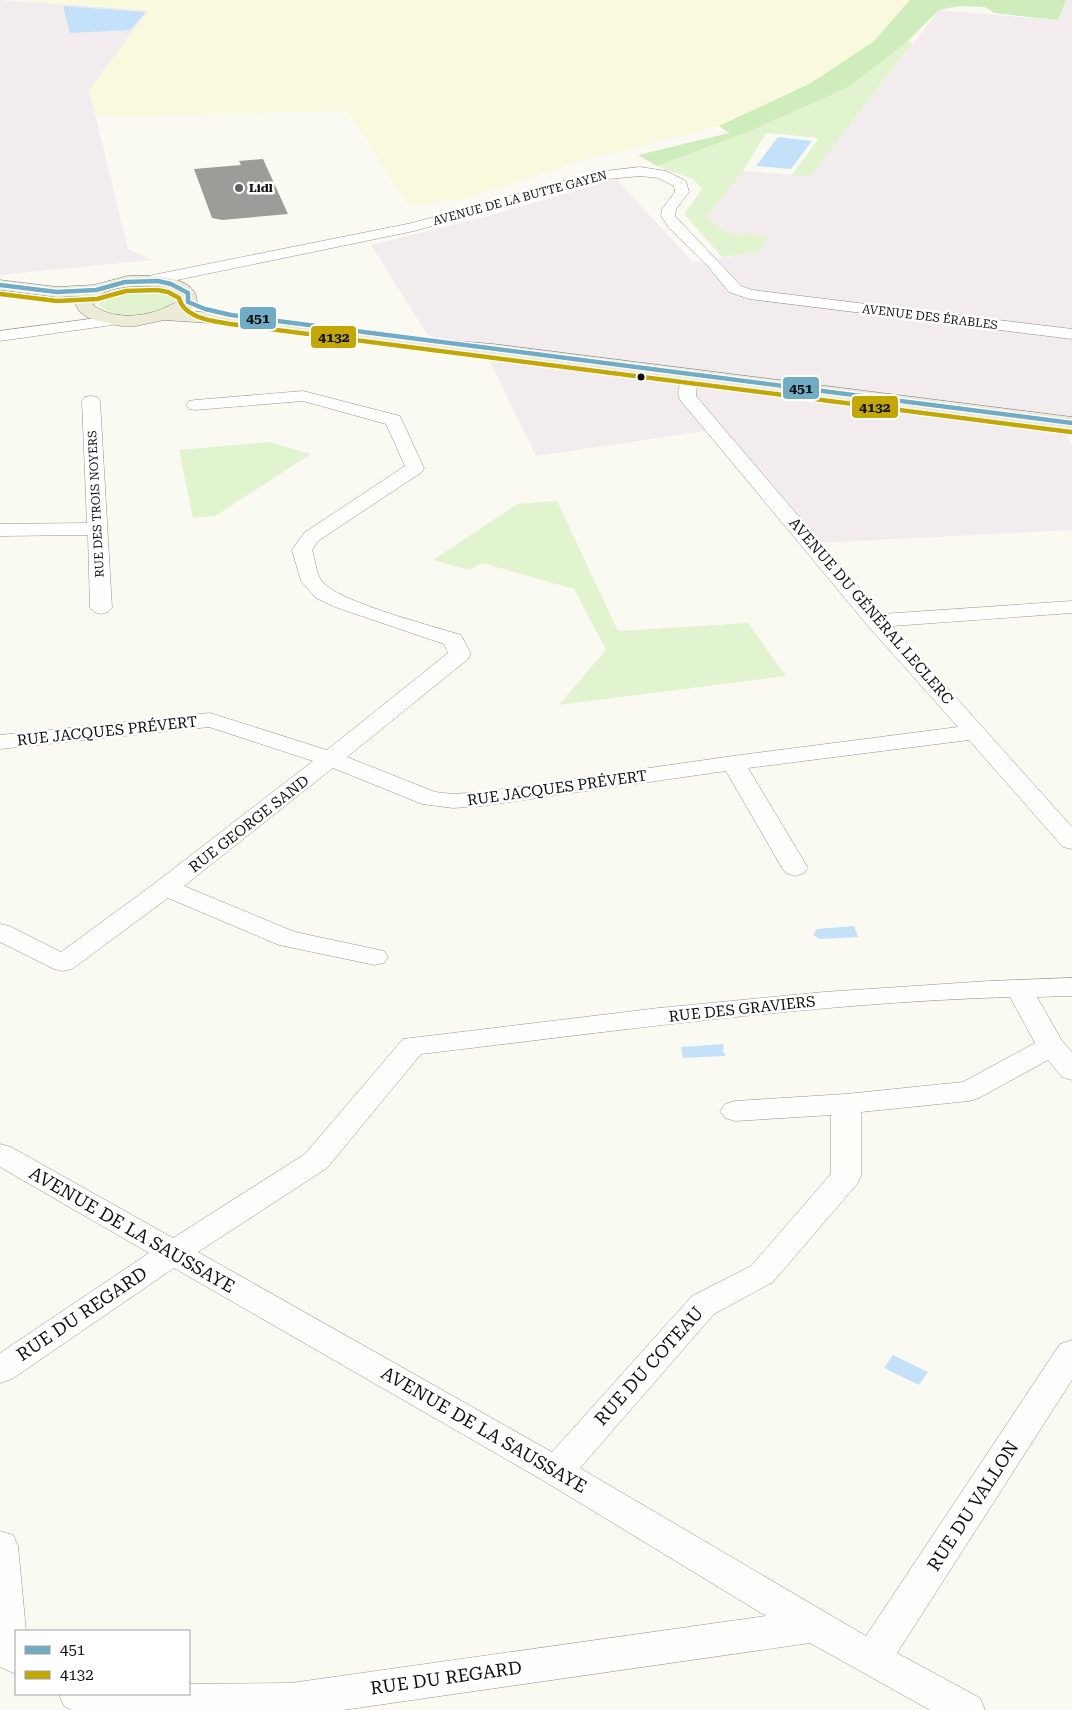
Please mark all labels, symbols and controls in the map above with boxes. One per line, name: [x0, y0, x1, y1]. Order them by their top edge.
street label: AVENUE DE LA BUTTE GAYEN: [431, 168, 609, 228]
place label: Lidl: [249, 181, 273, 195]
marker: Lidl: [233, 182, 245, 194]
street label: AVENUE DES ÉRABLES: [861, 302, 999, 332]
line badge: 451: [239, 306, 277, 330]
text: 451: [246, 310, 270, 326]
line badge: 4132: [310, 325, 357, 349]
text: 4132: [318, 329, 350, 345]
unlabelled marker: [636, 372, 646, 382]
line badge: 451: [782, 376, 820, 400]
text: 451: [789, 380, 813, 396]
line badge: 4132: [851, 395, 899, 419]
text: 4132: [859, 399, 891, 415]
street label: RUE DES TROIS NOYERS: [85, 430, 107, 578]
street label: AVENUE DU GÉNÉRAL LECLERC: [785, 514, 957, 708]
street label: RUE JACQUES PRÉVERT: [16, 713, 198, 749]
street label: RUE JACQUES PRÉVERT: [466, 766, 648, 810]
street label: RUE GEORGE SAND: [185, 772, 313, 876]
street label: RUE DES GRAVIERS: [668, 992, 816, 1026]
street label: AVENUE DE LA SAUSSAYE: [26, 1162, 239, 1297]
street label: RUE DU REGARD: [13, 1262, 151, 1365]
street label: RUE DU COTEAU: [590, 1302, 707, 1429]
street label: AVENUE DE LA SAUSSAYE: [378, 1362, 591, 1497]
street label: RUE DU VALLON: [923, 1437, 1022, 1575]
legend: [15, 1630, 190, 1695]
text: 451: [60, 1641, 85, 1659]
street label: RUE DU REGARD: [369, 1656, 523, 1699]
text: 4132: [60, 1666, 94, 1684]

